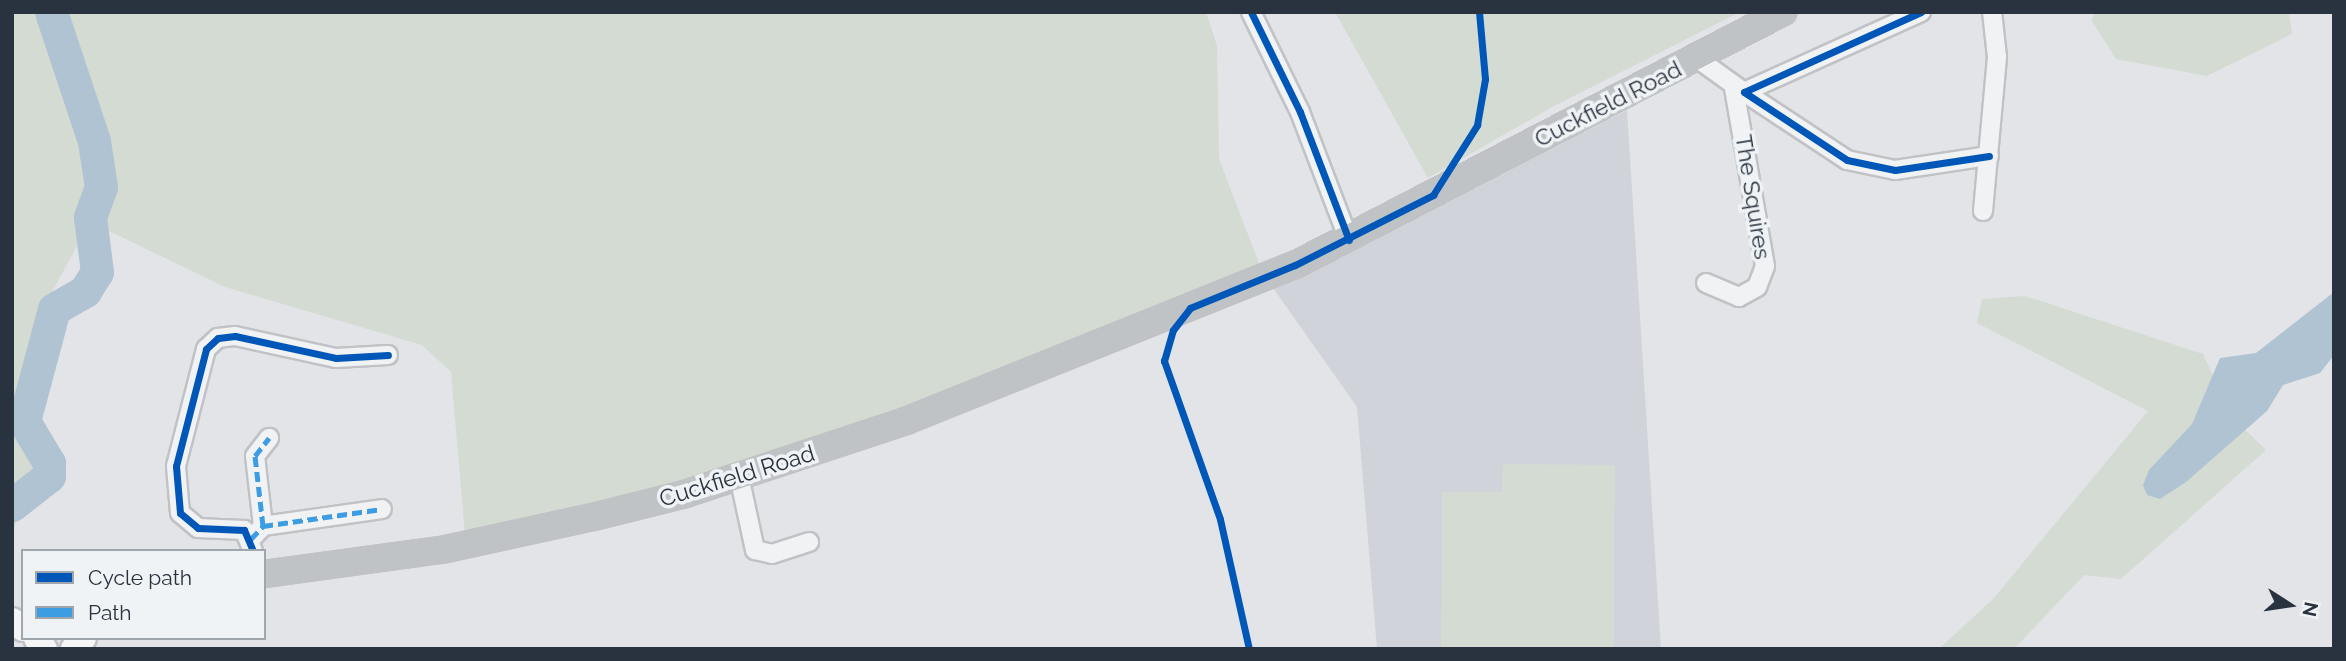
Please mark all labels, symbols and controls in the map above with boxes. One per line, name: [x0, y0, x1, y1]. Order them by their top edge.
street label: Cuckfield Road: [1530, 55, 1686, 153]
street label: The Squires: [1730, 133, 1776, 261]
street label: Cuckfield Road: [656, 439, 818, 513]
legend: [21, 549, 266, 640]
text: Cycle path: [88, 565, 192, 590]
north arrow: [2255, 570, 2325, 640]
text: Path: [88, 600, 132, 625]
text: N: [2298, 600, 2323, 619]

